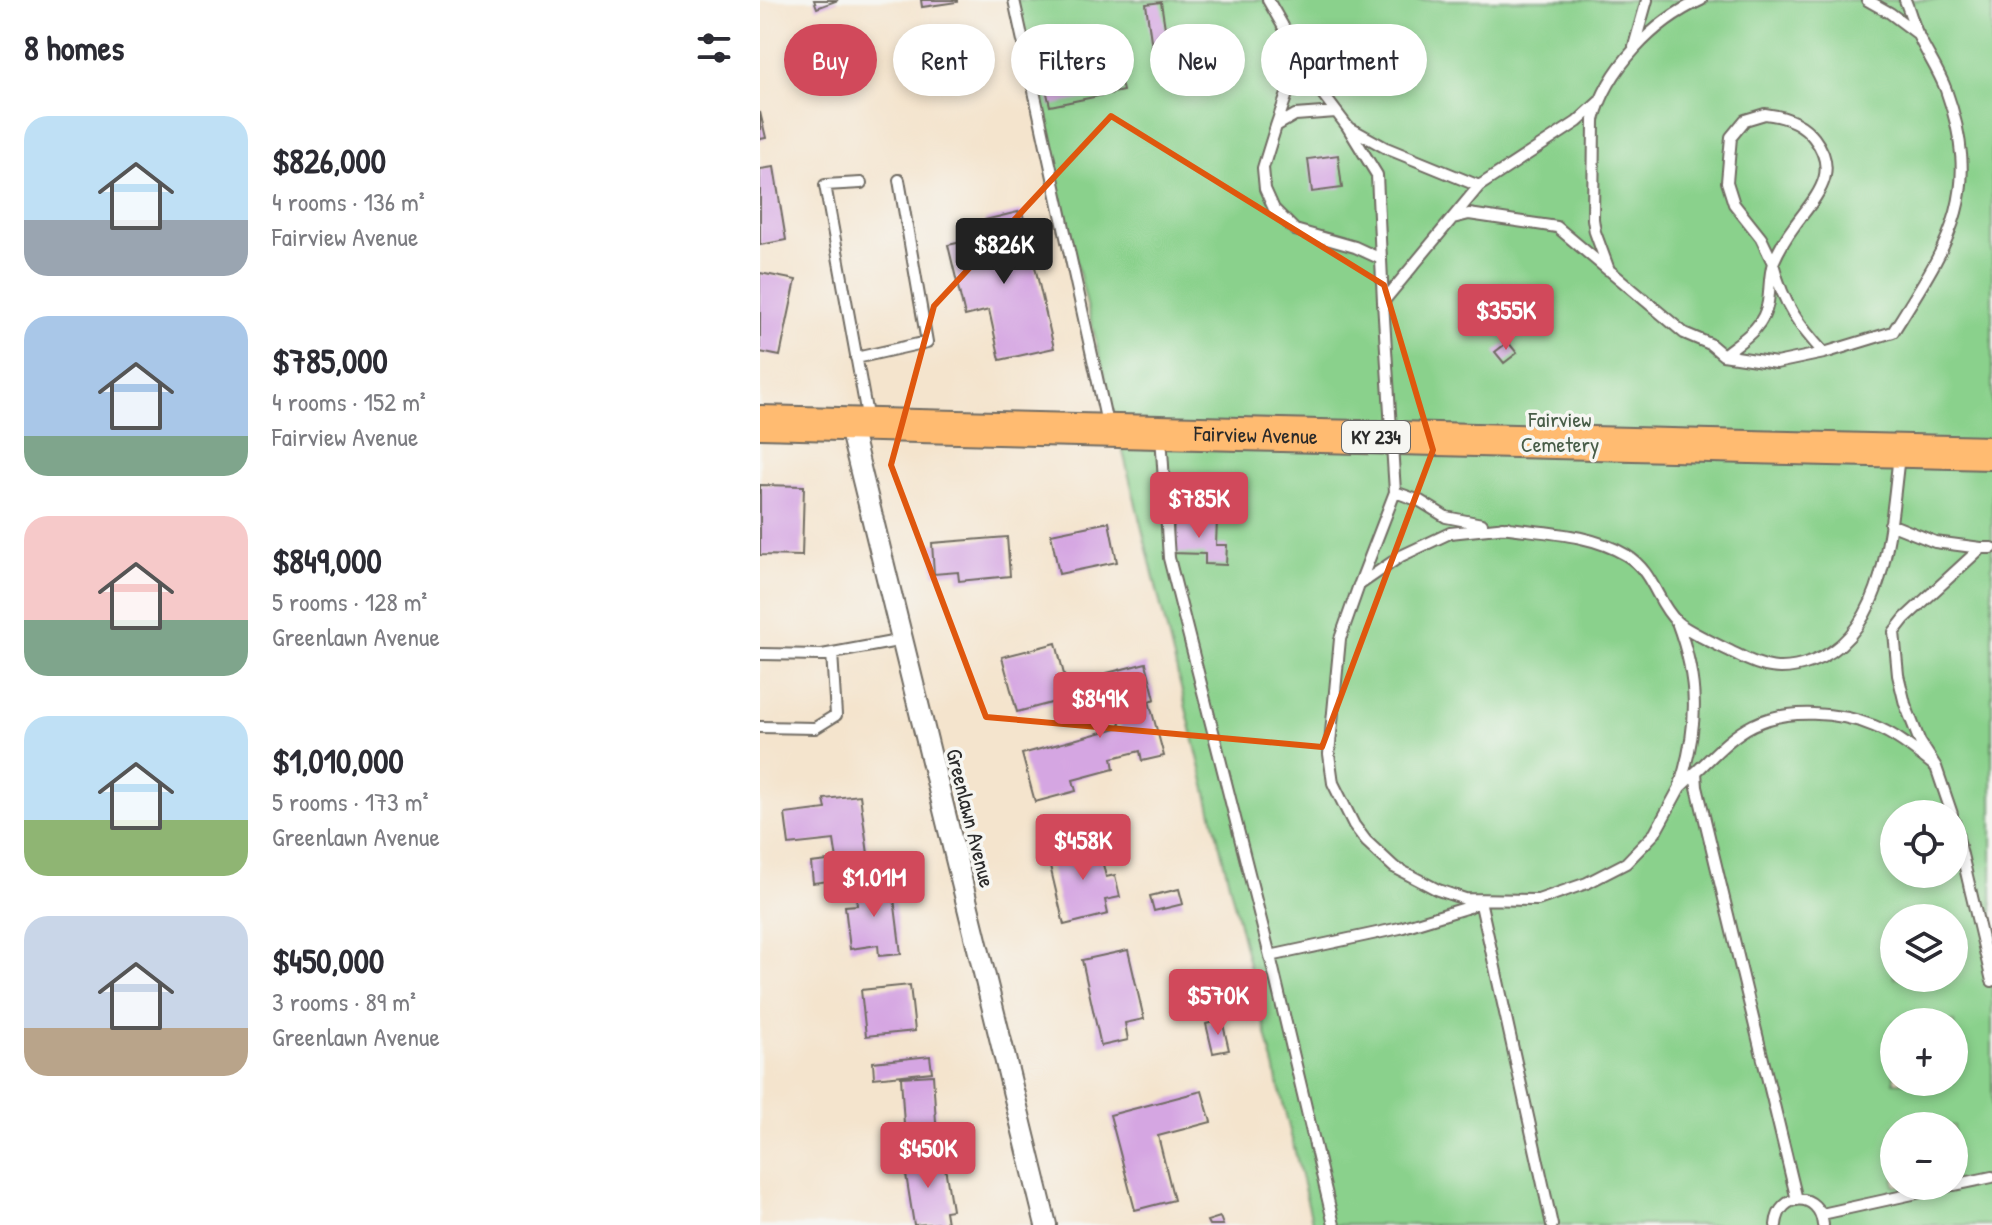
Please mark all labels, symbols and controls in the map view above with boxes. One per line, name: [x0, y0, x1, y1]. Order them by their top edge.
chip: Buy: [784, 24, 877, 96]
chip: Rent: [893, 24, 995, 96]
chip: Filters: [1011, 24, 1134, 96]
chip: New: [1150, 24, 1245, 96]
chip: Apartment: [1261, 24, 1427, 96]
text: 8 homes: [24, 25, 124, 71]
icon: filters: [692, 26, 736, 70]
text: $826,000: [272, 138, 386, 184]
icon: home: [88, 148, 184, 244]
text: 4 rooms · 136 m²: [272, 184, 425, 219]
pin: $826K: [948, 218, 1060, 286]
text: Fairview Avenue: [272, 219, 418, 254]
text: $826K: [974, 226, 1034, 261]
pin: $355K: [1450, 284, 1562, 352]
text: $355K: [1476, 292, 1536, 327]
text: $785,000: [272, 338, 388, 384]
icon: home: [88, 348, 184, 444]
text: 4 rooms · 152 m²: [272, 384, 426, 419]
park label: Fairview Cemetery: [1521, 404, 1599, 459]
street label: Fairview Avenue: [1193, 418, 1318, 451]
text: Fairview Avenue: [272, 419, 418, 454]
road number: KY 234: [1342, 421, 1410, 453]
pin: $785K: [1143, 472, 1255, 540]
text: $785K: [1168, 480, 1230, 515]
text: $849,000: [272, 538, 382, 584]
icon: home: [88, 548, 184, 644]
text: 5 rooms · 128 m²: [272, 584, 427, 619]
text: Greenlawn Avenue: [272, 619, 440, 654]
pin: $849K: [1044, 672, 1156, 740]
text: $849K: [1071, 680, 1129, 715]
text: $1,010,000: [272, 738, 404, 784]
street label: Greenlawn Avenue: [939, 746, 1003, 891]
icon: home: [88, 748, 184, 844]
text: 5 rooms · 173 m²: [272, 784, 428, 819]
map controls: [1880, 800, 1968, 1200]
button: locate: [1880, 800, 1968, 888]
pin: $458K: [1027, 814, 1139, 882]
text: Greenlawn Avenue: [272, 819, 440, 854]
text: $458K: [1054, 822, 1112, 857]
pin: $1.01M: [809, 851, 939, 919]
text: $1.01M: [842, 859, 906, 894]
button: layers: [1880, 904, 1968, 992]
text: $450,000: [272, 938, 384, 984]
icon: home: [88, 948, 184, 1044]
pin: $570K: [1162, 969, 1274, 1037]
text: $570K: [1187, 977, 1249, 1012]
text: 3 rooms · 89 m²: [272, 984, 416, 1019]
button: +: [1880, 1008, 1968, 1096]
text: Greenlawn Avenue: [272, 1019, 440, 1054]
button: −: [1880, 1112, 1968, 1200]
pin: $450K: [872, 1122, 984, 1190]
text: $450K: [898, 1130, 958, 1165]

